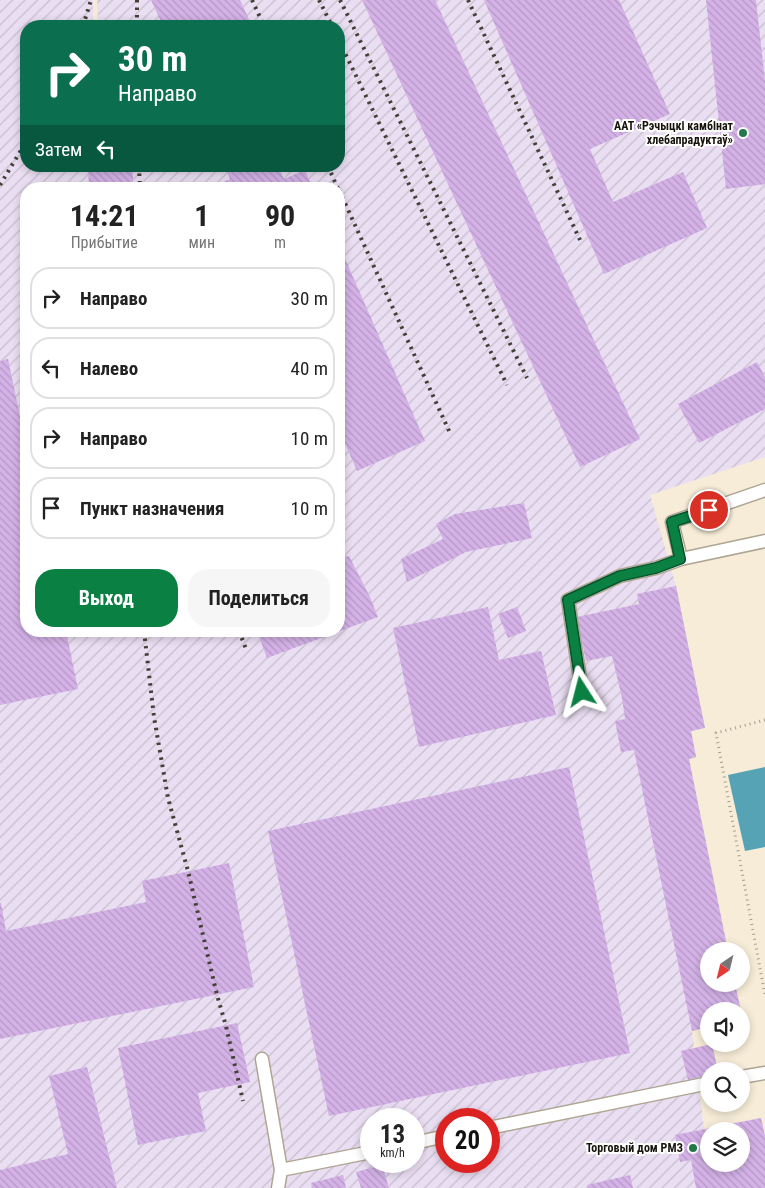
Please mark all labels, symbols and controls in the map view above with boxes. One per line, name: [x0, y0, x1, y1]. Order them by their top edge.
text: 30 m: [118, 39, 187, 80]
icon: right: [35, 40, 100, 105]
text: Направо: [118, 81, 197, 106]
place label: ААТ «Рэчыцкі камбінат хлебапрадуктаў»: [614, 119, 734, 147]
marker: ААТ «Рэчыцкі камбінат хлебапрадуктаў»: [737, 127, 749, 139]
icon: left: [92, 135, 120, 163]
text: Затем: [35, 138, 82, 161]
text: 14:21: [70, 198, 139, 233]
text: 1: [194, 198, 209, 233]
text: 90: [265, 198, 295, 233]
text: Прибытие: [71, 233, 138, 252]
text: мин: [188, 233, 215, 252]
text: m: [274, 233, 286, 252]
icon: right: [37, 284, 65, 312]
text: Направо: [80, 287, 147, 310]
text: 30 m: [291, 287, 328, 310]
icon: left: [37, 354, 65, 382]
text: Налево: [80, 357, 138, 380]
text: 40 m: [291, 357, 328, 380]
icon: right: [37, 424, 65, 452]
text: Направо: [80, 427, 147, 450]
text: 10 m: [291, 427, 328, 450]
pin: [688, 489, 730, 531]
icon: arrive: [37, 494, 65, 522]
icon: arrive: [695, 496, 723, 524]
text: Пункт назначения: [80, 497, 224, 520]
text: 10 m: [291, 497, 328, 520]
button: Выход: [35, 569, 178, 627]
button: Поделиться: [188, 569, 330, 627]
position arrow: [555, 665, 607, 717]
north arrow: [700, 942, 750, 992]
map controls: [700, 942, 750, 1172]
button: sound: [700, 1002, 750, 1052]
button: search: [700, 1062, 750, 1112]
speed limit sign: 20: [435, 1108, 500, 1173]
text: 13: [380, 1120, 405, 1149]
button: layers: [700, 1122, 750, 1172]
place label: Торговый дом РМЗ: [586, 1141, 683, 1155]
marker: Торговый дом РМЗ: [687, 1142, 699, 1154]
text: km/h: [380, 1146, 405, 1160]

